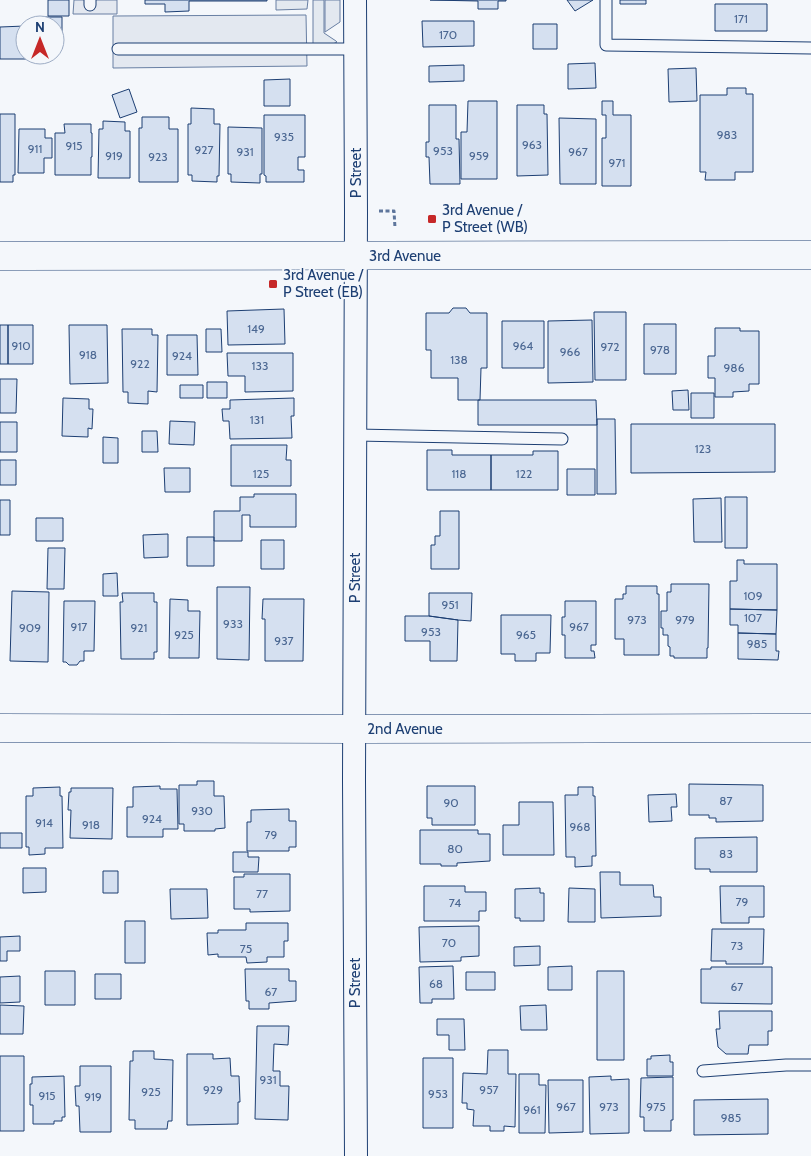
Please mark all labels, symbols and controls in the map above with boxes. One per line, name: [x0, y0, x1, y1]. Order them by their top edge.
house number: 171: [734, 11, 748, 26]
north arrow: [15, 15, 65, 65]
text: N: [35, 18, 45, 36]
house number: 170: [439, 27, 457, 42]
house number: 983: [717, 127, 737, 142]
house number: 935: [274, 129, 294, 144]
house number: 963: [522, 137, 542, 152]
house number: 915: [65, 138, 83, 153]
house number: 911: [28, 141, 42, 156]
house number: 927: [194, 142, 214, 157]
house number: 953: [433, 143, 453, 158]
house number: 931: [236, 144, 254, 159]
house number: 967: [568, 144, 588, 159]
house number: 919: [105, 148, 123, 163]
street label: P Street: [347, 148, 365, 198]
house number: 959: [469, 148, 489, 163]
house number: 923: [148, 149, 168, 164]
house number: 971: [609, 155, 625, 170]
place label: 3rd Avenue / P Street (WB): [442, 201, 528, 236]
marker: 3rd Avenue / P Street (WB): [426, 213, 438, 225]
street label: 3rd Avenue: [369, 247, 441, 265]
place label: 3rd Avenue / P Street (EB): [283, 266, 364, 301]
marker: 3rd Avenue / P Street (EB): [267, 278, 279, 290]
house number: 149: [247, 321, 265, 336]
house number: 910: [11, 338, 31, 353]
house number: 964: [513, 338, 533, 353]
house number: 972: [600, 339, 620, 354]
house number: 978: [650, 342, 670, 357]
house number: 966: [560, 344, 580, 359]
house number: 918: [79, 347, 97, 362]
house number: 924: [172, 348, 192, 363]
house number: 138: [450, 352, 468, 367]
house number: 922: [130, 356, 150, 371]
house number: 133: [252, 358, 268, 373]
house number: 986: [724, 360, 745, 375]
house number: 131: [250, 412, 264, 427]
house number: 123: [695, 441, 711, 456]
house number: 125: [253, 466, 269, 481]
house number: 118: [451, 466, 467, 481]
house number: 122: [516, 466, 532, 481]
street label: P Street: [346, 553, 364, 603]
house number: 109: [743, 588, 763, 603]
house number: 951: [441, 597, 459, 612]
house number: 107: [744, 610, 762, 625]
house number: 973: [627, 612, 647, 627]
house number: 979: [675, 612, 695, 627]
house number: 933: [223, 616, 243, 631]
house number: 917: [71, 619, 87, 634]
house number: 967: [569, 619, 589, 634]
house number: 909: [19, 620, 41, 635]
house number: 921: [130, 620, 148, 635]
house number: 953: [421, 624, 441, 639]
house number: 925: [174, 627, 194, 642]
house number: 965: [516, 627, 536, 642]
house number: 937: [274, 633, 294, 648]
house number: 985: [747, 636, 767, 651]
street label: 2nd Avenue: [367, 720, 443, 738]
house number: 87: [719, 793, 733, 808]
house number: 90: [443, 795, 459, 810]
house number: 930: [191, 803, 213, 818]
house number: 924: [142, 811, 162, 826]
house number: 914: [35, 815, 53, 830]
house number: 918: [82, 817, 100, 832]
house number: 968: [570, 819, 590, 834]
house number: 79: [265, 827, 278, 842]
house number: 80: [447, 841, 463, 856]
house number: 83: [719, 846, 733, 861]
house number: 77: [256, 886, 268, 901]
house number: 79: [736, 894, 749, 909]
house number: 74: [449, 895, 461, 910]
house number: 70: [442, 935, 456, 950]
house number: 73: [731, 938, 743, 953]
house number: 75: [240, 941, 252, 956]
street label: P Street: [346, 958, 364, 1008]
house number: 68: [429, 976, 443, 991]
house number: 67: [731, 979, 743, 994]
house number: 67: [265, 984, 277, 999]
house number: 931: [259, 1072, 277, 1087]
house number: 929: [203, 1082, 223, 1097]
house number: 957: [479, 1082, 499, 1097]
house number: 925: [141, 1084, 161, 1099]
house number: 953: [428, 1086, 448, 1101]
house number: 915: [38, 1088, 56, 1103]
house number: 919: [84, 1089, 102, 1104]
house number: 967: [556, 1099, 576, 1114]
house number: 973: [599, 1099, 619, 1114]
house number: 975: [646, 1099, 666, 1114]
house number: 961: [523, 1102, 541, 1117]
house number: 985: [721, 1110, 741, 1125]

